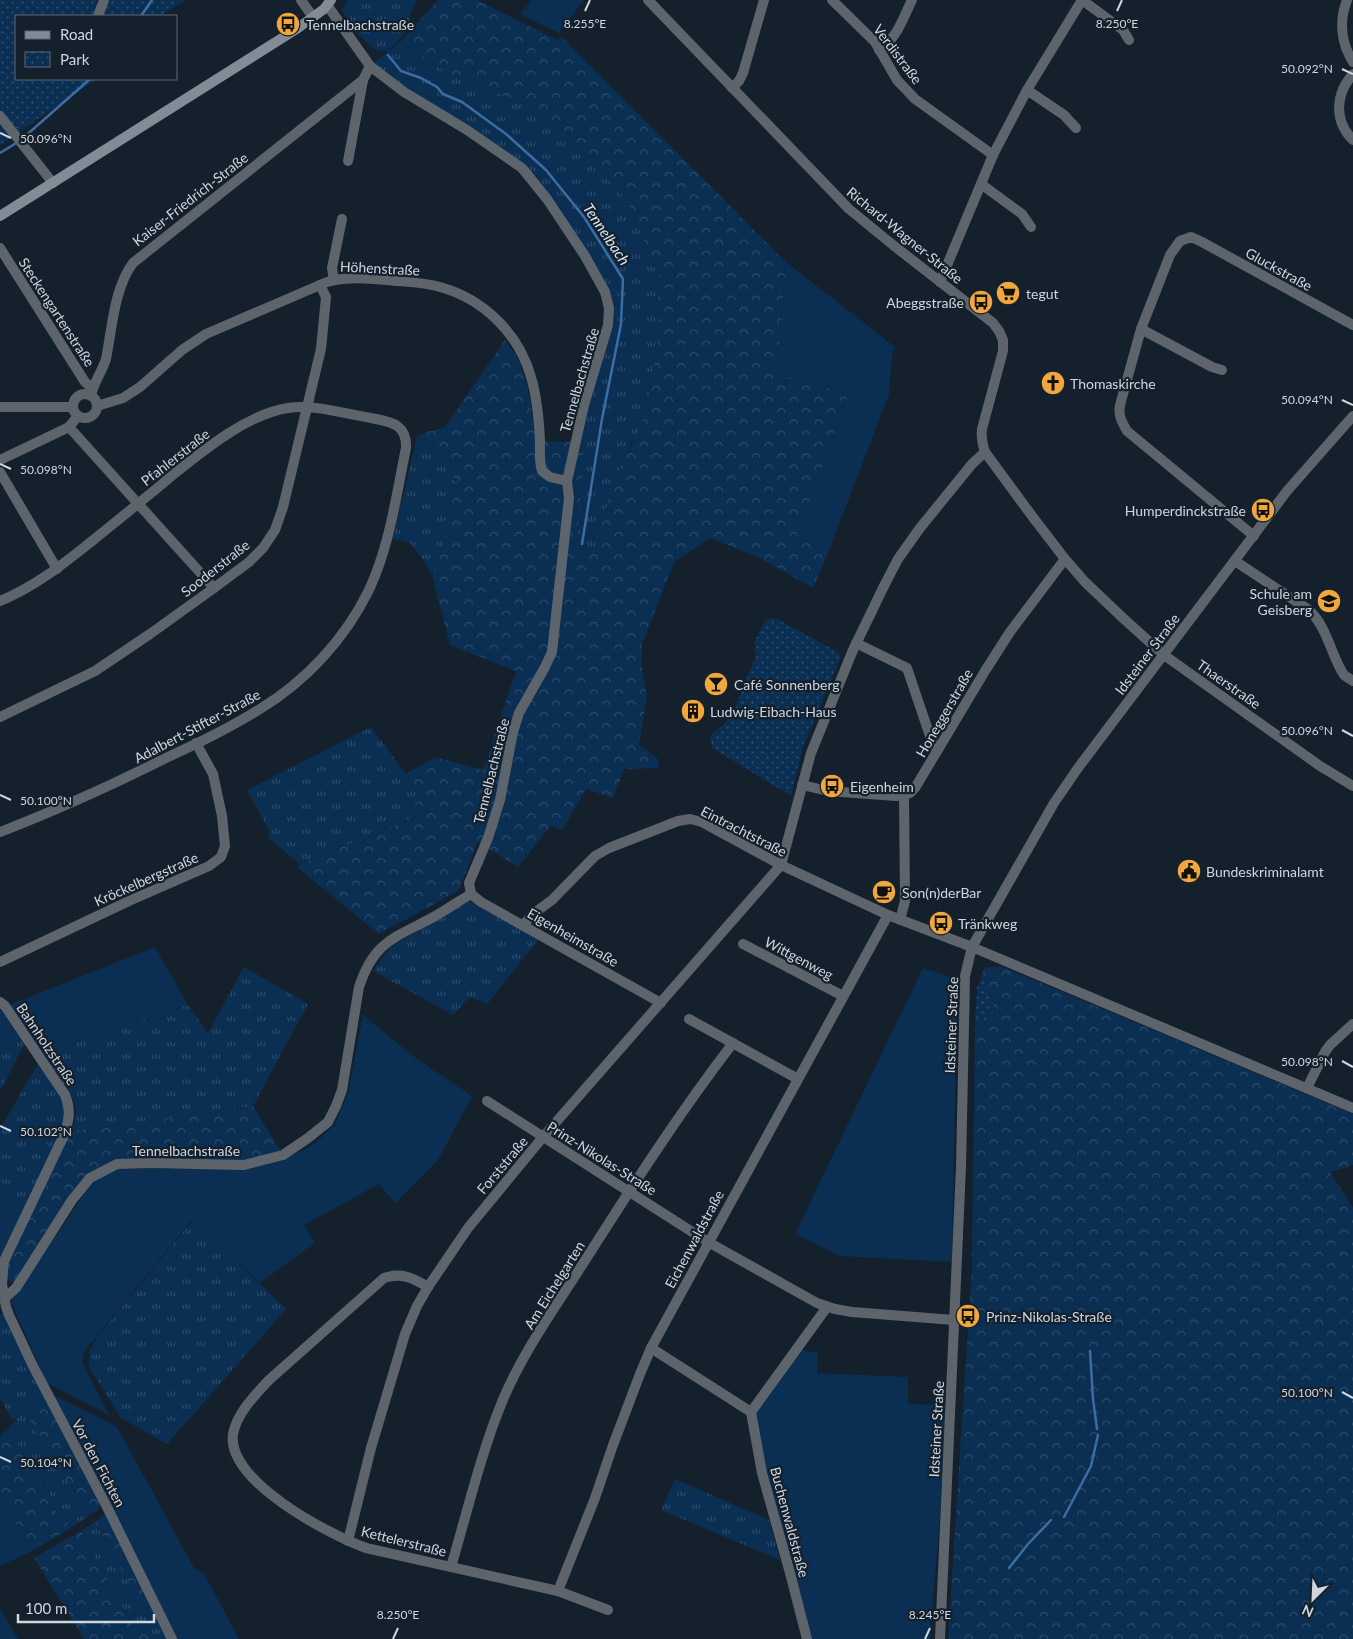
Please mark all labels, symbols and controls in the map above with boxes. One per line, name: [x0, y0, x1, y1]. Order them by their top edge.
bus stop icon: Tennelbachstraße: [275, 11, 301, 37]
legend: [15, 15, 178, 80]
place label: Tennelbachstraße: [306, 16, 414, 33]
text: 8.255°E: [564, 16, 606, 31]
text: 8.250°E: [1096, 16, 1138, 31]
street label: Verdistraße: [870, 21, 926, 87]
text: Road: [60, 25, 93, 43]
text: Park: [60, 50, 90, 68]
text: 50.092°N: [1281, 61, 1333, 76]
text: 50.096°N: [20, 131, 72, 146]
street label: Kaiser-Friedrich-Straße: [129, 149, 251, 249]
street label: Richard-Wagner-Straße: [844, 183, 966, 287]
water label: Tennelbach: [580, 200, 634, 268]
street label: Gluckstraße: [1243, 244, 1315, 294]
street label: Steckengartenstraße: [15, 254, 99, 370]
street label: Höhenstraße: [340, 257, 420, 279]
supermarket icon: tegut: [995, 280, 1021, 306]
place label: tegut: [1026, 285, 1058, 302]
bus stop icon: Abeggstraße: [968, 289, 994, 315]
place label: Abeggstraße: [886, 294, 964, 311]
street label: Tennelbachstraße: [556, 326, 602, 434]
church icon: Thomaskirche: [1040, 370, 1066, 396]
place label: Thomaskirche: [1070, 375, 1156, 392]
text: 50.094°N: [1281, 392, 1333, 407]
street label: Pfahlerstraße: [137, 425, 213, 489]
text: 50.098°N: [20, 462, 72, 477]
bus stop icon: Humperdinckstraße: [1250, 497, 1276, 523]
place label: Humperdinckstraße: [1125, 502, 1246, 519]
street label: Sooderstraße: [177, 536, 253, 600]
place label: Schule am Geisberg: [1249, 585, 1312, 618]
school or university icon: Schule am Geisberg: [1316, 588, 1342, 614]
street label: Idsteiner Straße: [1111, 610, 1183, 698]
street label: Thaerstraße: [1194, 656, 1264, 712]
street label: Honeggerstraße: [912, 666, 976, 760]
bar icon: Café Sonnenberg: [703, 671, 729, 697]
place label: Café Sonnenberg: [734, 676, 840, 693]
street label: Adalbert-Stifter-Straße: [131, 685, 263, 767]
building icon: Ludwig-Eibach-Haus: [680, 698, 706, 724]
place label: Ludwig-Eibach-Haus: [710, 703, 836, 720]
street label: Tennelbachstraße: [470, 716, 512, 826]
text: 50.096°N: [1281, 723, 1333, 738]
bus stop icon: Eigenheim: [819, 773, 845, 799]
place label: Eigenheim: [850, 778, 914, 795]
text: 50.100°N: [20, 793, 72, 808]
street label: Eintrachtstraße: [698, 802, 790, 860]
street label: Kröckelbergstraße: [91, 848, 201, 910]
public building icon: Bundeskriminalamt: [1176, 858, 1202, 884]
place label: Bundeskriminalamt: [1206, 863, 1324, 880]
cafe icon: Son(n)derBar: [871, 879, 897, 905]
place label: Son(n)derBar: [902, 884, 981, 901]
street label: Eigenheimstraße: [524, 904, 622, 970]
bus stop icon: Tränkweg: [928, 910, 954, 936]
place label: Tränkweg: [958, 915, 1017, 932]
street label: Wittgenweg: [762, 933, 836, 983]
street label: Idsteiner Straße: [941, 976, 961, 1074]
street label: Bahnholzstraße: [13, 1000, 81, 1088]
text: 50.098°N: [1281, 1054, 1333, 1069]
street label: Prinz-Nikolas-Straße: [544, 1117, 660, 1199]
text: 50.102°N: [20, 1124, 72, 1139]
street label: Forststraße: [473, 1133, 531, 1197]
street label: Tennelbachstraße: [132, 1142, 240, 1159]
street label: Eichenwaldstraße: [661, 1187, 727, 1291]
street label: Am Eichelgarten: [520, 1238, 588, 1332]
bus stop icon: Prinz-Nikolas-Straße: [955, 1303, 981, 1329]
place label: Prinz-Nikolas-Straße: [986, 1308, 1112, 1325]
street label: Idsteiner Straße: [925, 1380, 947, 1478]
text: 50.100°N: [1281, 1385, 1333, 1400]
street label: Vor den Fichten: [69, 1416, 129, 1510]
text: 50.104°N: [20, 1455, 72, 1470]
street label: Buchenwaldstraße: [767, 1465, 813, 1579]
street label: Kettelerstraße: [360, 1522, 448, 1560]
north arrow: [1288, 1574, 1338, 1624]
scale bar: [18, 1592, 154, 1624]
text: 100 m: [25, 1599, 67, 1617]
text: N: [1299, 1601, 1316, 1621]
text: 8.250°E: [377, 1607, 419, 1622]
text: 8.245°E: [909, 1607, 951, 1622]

